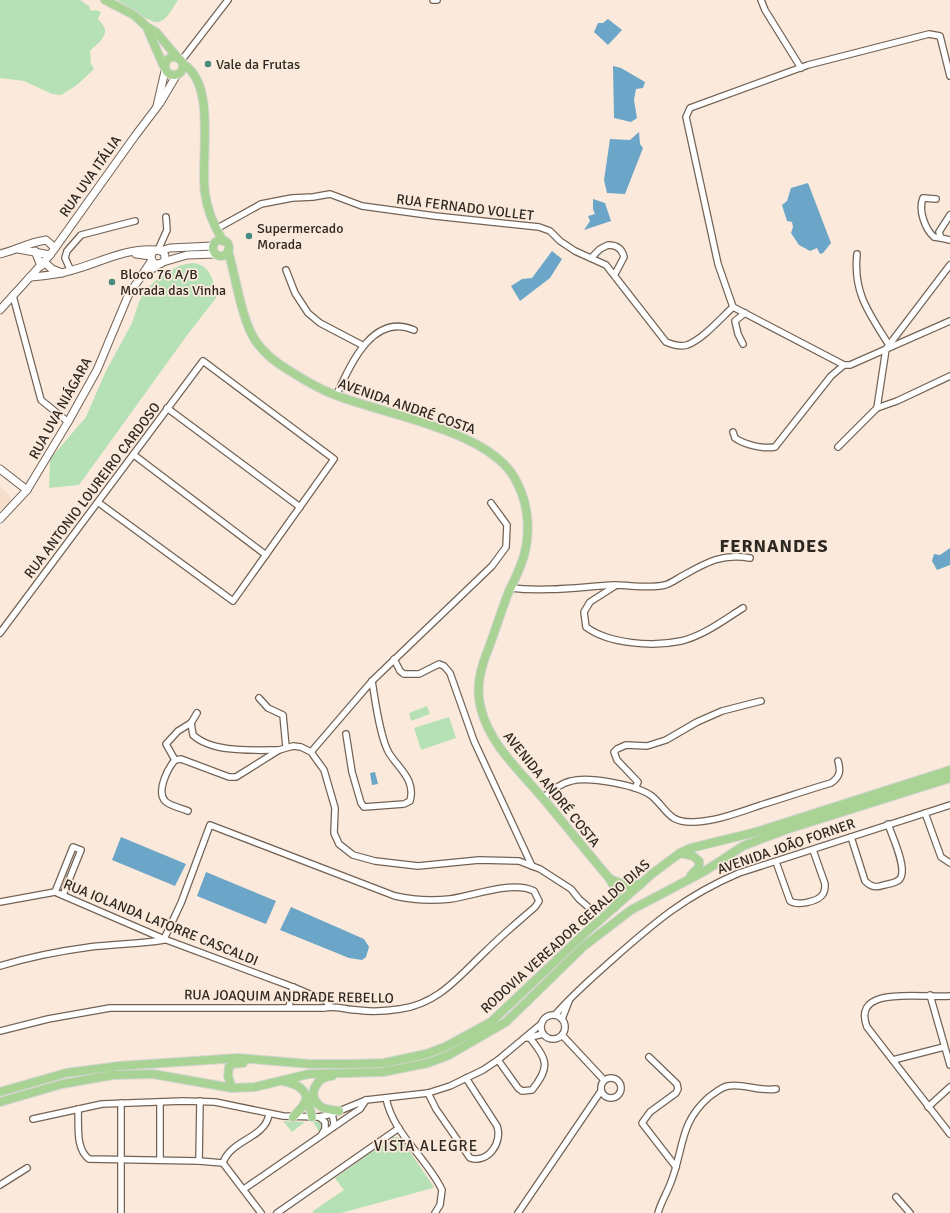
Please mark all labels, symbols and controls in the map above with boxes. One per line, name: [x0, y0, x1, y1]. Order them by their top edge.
place label: Vale da Frutas: [216, 56, 300, 73]
marker: Vale da Frutas: [203, 59, 213, 69]
street label: RUA UVA ITÁLIA: [56, 132, 125, 220]
street label: RUA FERNADO VOLLET: [395, 191, 535, 224]
place label: Supermercado Morada: [257, 220, 343, 253]
marker: Supermercado Morada: [244, 231, 254, 241]
place label: Bloco 76 A/B Morada das Vinha: [120, 266, 226, 299]
marker: Bloco 76 A/B Morada das Vinha: [107, 277, 117, 287]
street label: RUA UVA NIÁGARA: [25, 354, 96, 462]
street label: AVENIDA ANDRÉ COSTA: [336, 375, 478, 438]
street label: RUA ANTONIO LOUREIRO CARDOSO: [21, 399, 164, 582]
district label: FERNANDES: [720, 535, 828, 557]
street label: AVENIDA ANDRÉ COSTA: [500, 728, 604, 851]
street label: AVENIDA JOÃO FORNER: [715, 815, 857, 878]
street label: RODOVIA VEREADOR GERALDO DIAS: [477, 856, 654, 1017]
street label: RUA IOLANDA LATORRE CASCALDI: [61, 876, 261, 969]
street label: RUA JOAQUIM ANDRADE REBELLO: [184, 986, 394, 1007]
district label: VISTA ALEGRE: [374, 1137, 478, 1155]

